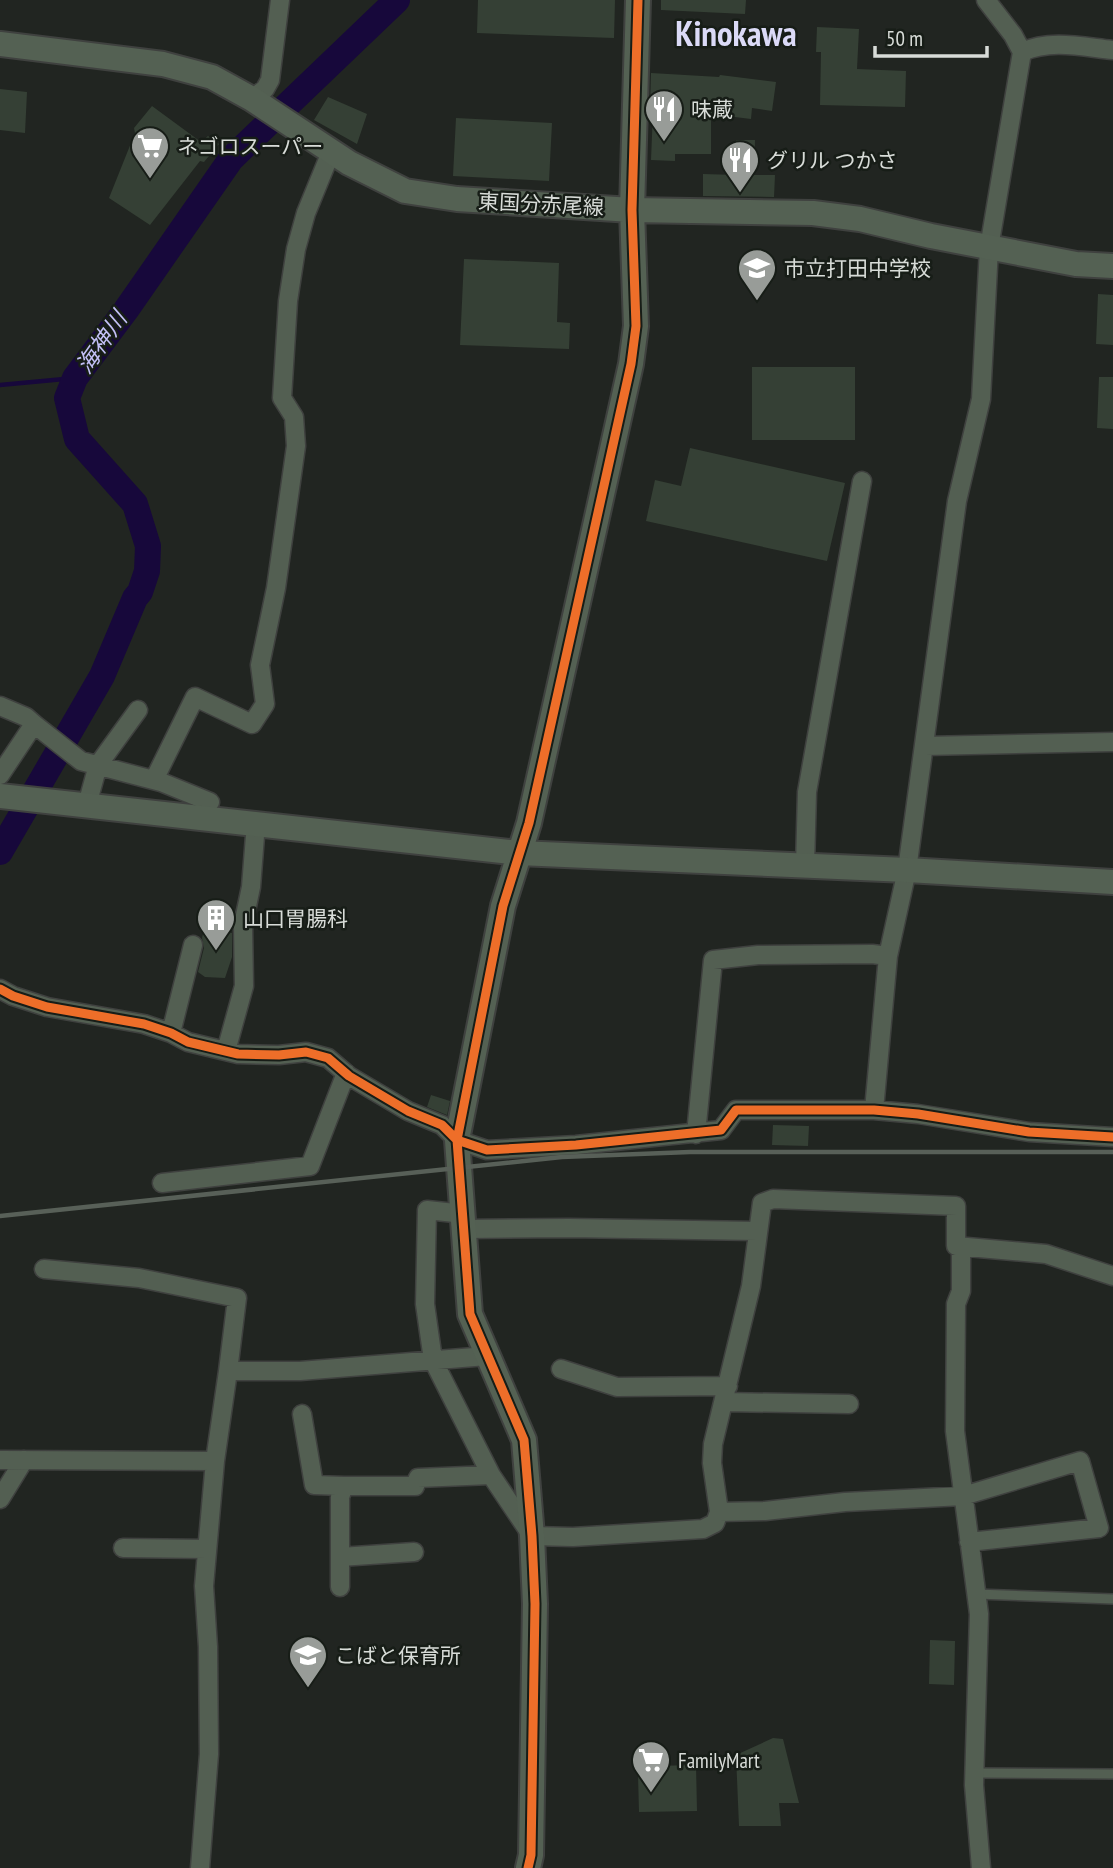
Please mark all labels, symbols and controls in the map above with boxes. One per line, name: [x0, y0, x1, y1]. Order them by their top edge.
district label: Kinokawa: [675, 10, 797, 56]
scale bar: [875, 14, 987, 58]
text: 50 m: [886, 25, 923, 52]
restaurant icon: 味蔵: [643, 88, 685, 143]
place label: 味蔵: [691, 96, 733, 123]
supermarket icon: ネゴロスーパー: [129, 125, 171, 180]
place label: ネゴロスーパー: [177, 133, 323, 160]
restaurant icon: グリル つかさ: [719, 139, 761, 194]
place label: グリル つかさ: [767, 147, 897, 174]
street label: 東国分赤尾線: [477, 187, 605, 221]
school or university icon: 市立打田中学校: [736, 247, 778, 302]
place label: 市立打田中学校: [784, 255, 931, 282]
water label: 海神川: [69, 303, 134, 379]
building icon: 山口胃腸科: [195, 897, 237, 952]
place label: 山口胃腸科: [243, 905, 348, 932]
school or university icon: こばと保育所: [287, 1634, 329, 1689]
place label: こばと保育所: [335, 1642, 461, 1669]
supermarket icon: FamilyMart: [630, 1739, 672, 1794]
place label: FamilyMart: [678, 1747, 760, 1774]

